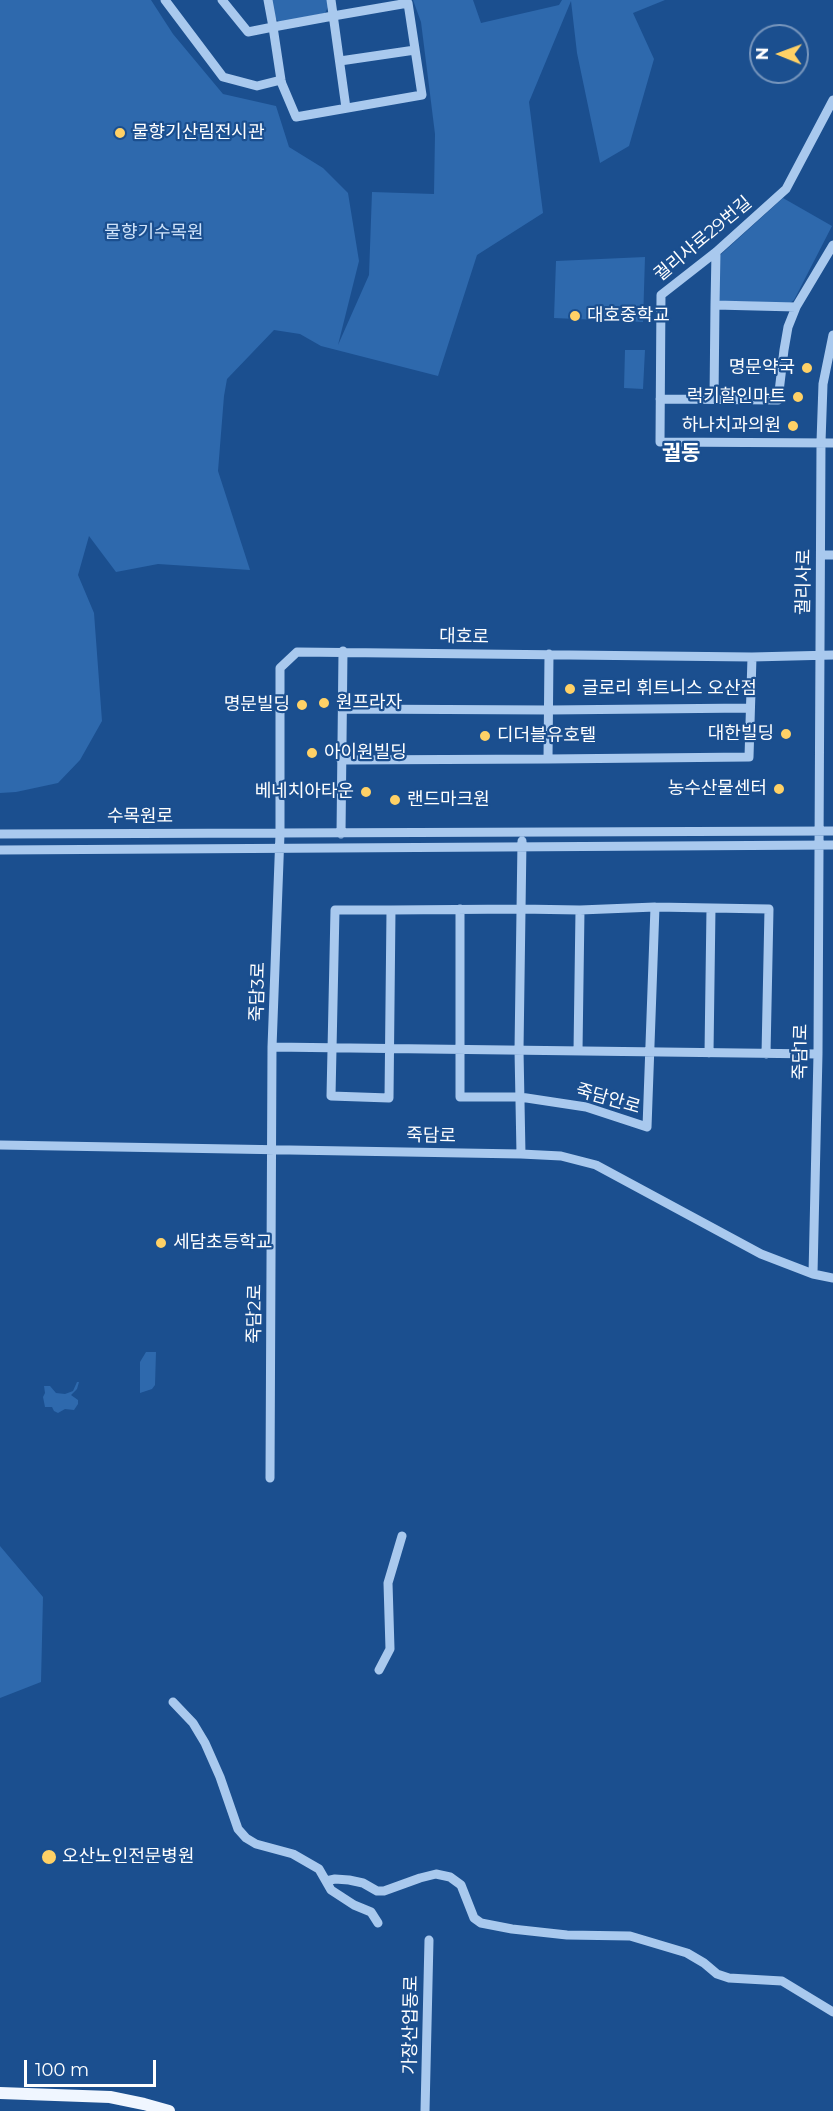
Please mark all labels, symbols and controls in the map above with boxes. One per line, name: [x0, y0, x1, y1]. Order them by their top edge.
north arrow: [749, 24, 809, 84]
text: N: [753, 47, 772, 60]
place label: 물향기산림전시관: [132, 122, 264, 144]
marker: 물향기산림전시관: [113, 126, 127, 140]
street label: 궐리사로29번길: [650, 192, 756, 286]
park label: 물향기수목원: [104, 222, 204, 244]
place label: 대호중학교: [587, 305, 670, 327]
marker: 대호중학교: [568, 309, 582, 323]
place label: 명문약국: [729, 357, 795, 379]
marker: 명문약국: [800, 361, 814, 375]
place label: 럭키할인마트: [687, 386, 786, 408]
marker: 럭키할인마트: [791, 390, 805, 404]
place label: 하나치과의원: [682, 415, 781, 437]
marker: 하나치과의원: [786, 419, 800, 433]
district label: 궐동: [662, 441, 700, 467]
street label: 궐리사로: [793, 549, 815, 615]
street label: 대호로: [439, 626, 489, 648]
place label: 글로리 휘트니스 오산점: [582, 678, 757, 700]
marker: 글로리 휘트니스 오산점: [563, 682, 577, 696]
place label: 원프라자: [336, 692, 402, 714]
place label: 명문빌딩: [224, 694, 290, 716]
marker: 원프라자: [317, 696, 331, 710]
marker: 명문빌딩: [295, 698, 309, 712]
place label: 대한빌딩: [708, 723, 774, 745]
place label: 디더블유호텔: [497, 725, 596, 747]
marker: 대한빌딩: [779, 727, 793, 741]
marker: 디더블유호텔: [478, 729, 492, 743]
place label: 아이원빌딩: [324, 742, 407, 764]
marker: 아이원빌딩: [305, 746, 319, 760]
place label: 농수산물센터: [668, 778, 767, 800]
place label: 베네치아타운: [255, 781, 354, 803]
marker: 농수산물센터: [772, 782, 786, 796]
marker: 베네치아타운: [359, 785, 373, 799]
place label: 랜드마크원: [407, 789, 490, 811]
marker: 랜드마크원: [388, 793, 402, 807]
street label: 수목원로: [107, 806, 173, 828]
street label: 죽담3로: [246, 962, 270, 1022]
street label: 죽담1로: [790, 1024, 812, 1080]
street label: 죽담안로: [573, 1079, 643, 1119]
street label: 죽담로: [406, 1125, 456, 1147]
place label: 세담초등학교: [173, 1232, 272, 1254]
marker: 세담초등학교: [154, 1236, 168, 1250]
street label: 죽담2로: [244, 1284, 266, 1344]
place label: 오산노인전문병원: [62, 1846, 194, 1868]
marker: 오산노인전문병원: [40, 1848, 58, 1866]
street label: 가장산업동로: [399, 1975, 423, 2075]
scale bar: [27, 2048, 159, 2086]
text: 100 m: [35, 2059, 89, 2081]

